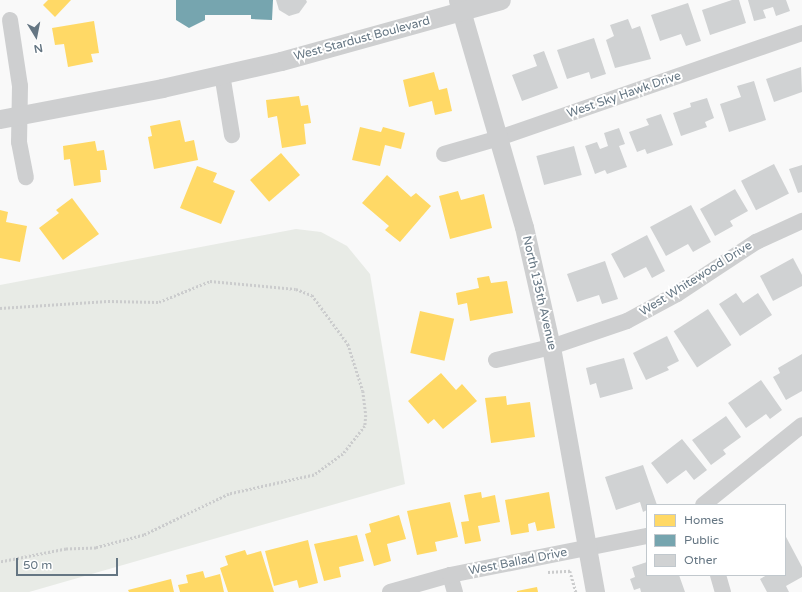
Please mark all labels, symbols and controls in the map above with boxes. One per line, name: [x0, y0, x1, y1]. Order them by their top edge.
street label: West Stardust Boulevard: [292, 14, 432, 64]
north arrow: [16, 16, 56, 56]
text: N: [33, 41, 44, 55]
street label: West Sky Hawk Drive: [565, 69, 683, 121]
street label: North 135th Avenue: [519, 234, 559, 352]
street label: West Whitewood Drive: [637, 239, 755, 319]
legend: [646, 504, 786, 576]
text: Homes: [684, 513, 724, 527]
text: Public: [684, 533, 719, 547]
street label: West Ballad Drive: [468, 545, 568, 579]
scale bar: [18, 550, 120, 576]
text: Other: [684, 553, 717, 567]
text: 50 m: [23, 558, 52, 572]

